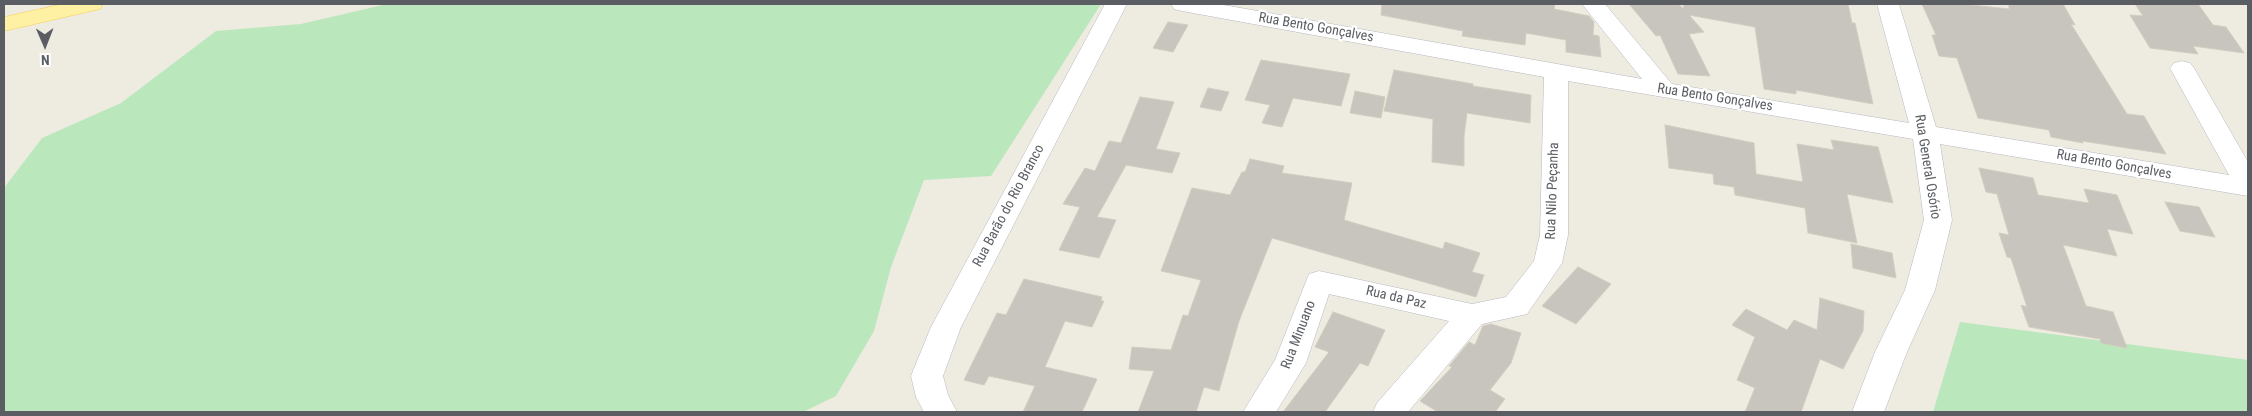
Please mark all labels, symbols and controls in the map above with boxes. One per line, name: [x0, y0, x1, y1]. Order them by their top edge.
street label: Rua Bento Gonçalves: [1257, 10, 1375, 46]
north arrow: [20, 20, 70, 70]
text: N: [41, 52, 50, 68]
street label: Rua Bento Gonçalves: [1656, 81, 1774, 115]
street label: Rua General Osório: [1910, 113, 1944, 221]
street label: Rua Barão do Rio Branco: [970, 142, 1048, 270]
street label: Rua Nilo Peçanha: [1543, 142, 1563, 240]
street label: Rua Bento Gonçalves: [2055, 147, 2173, 183]
street label: Rua da Paz: [1364, 283, 1428, 313]
street label: Rua Minuano: [1278, 298, 1320, 372]

